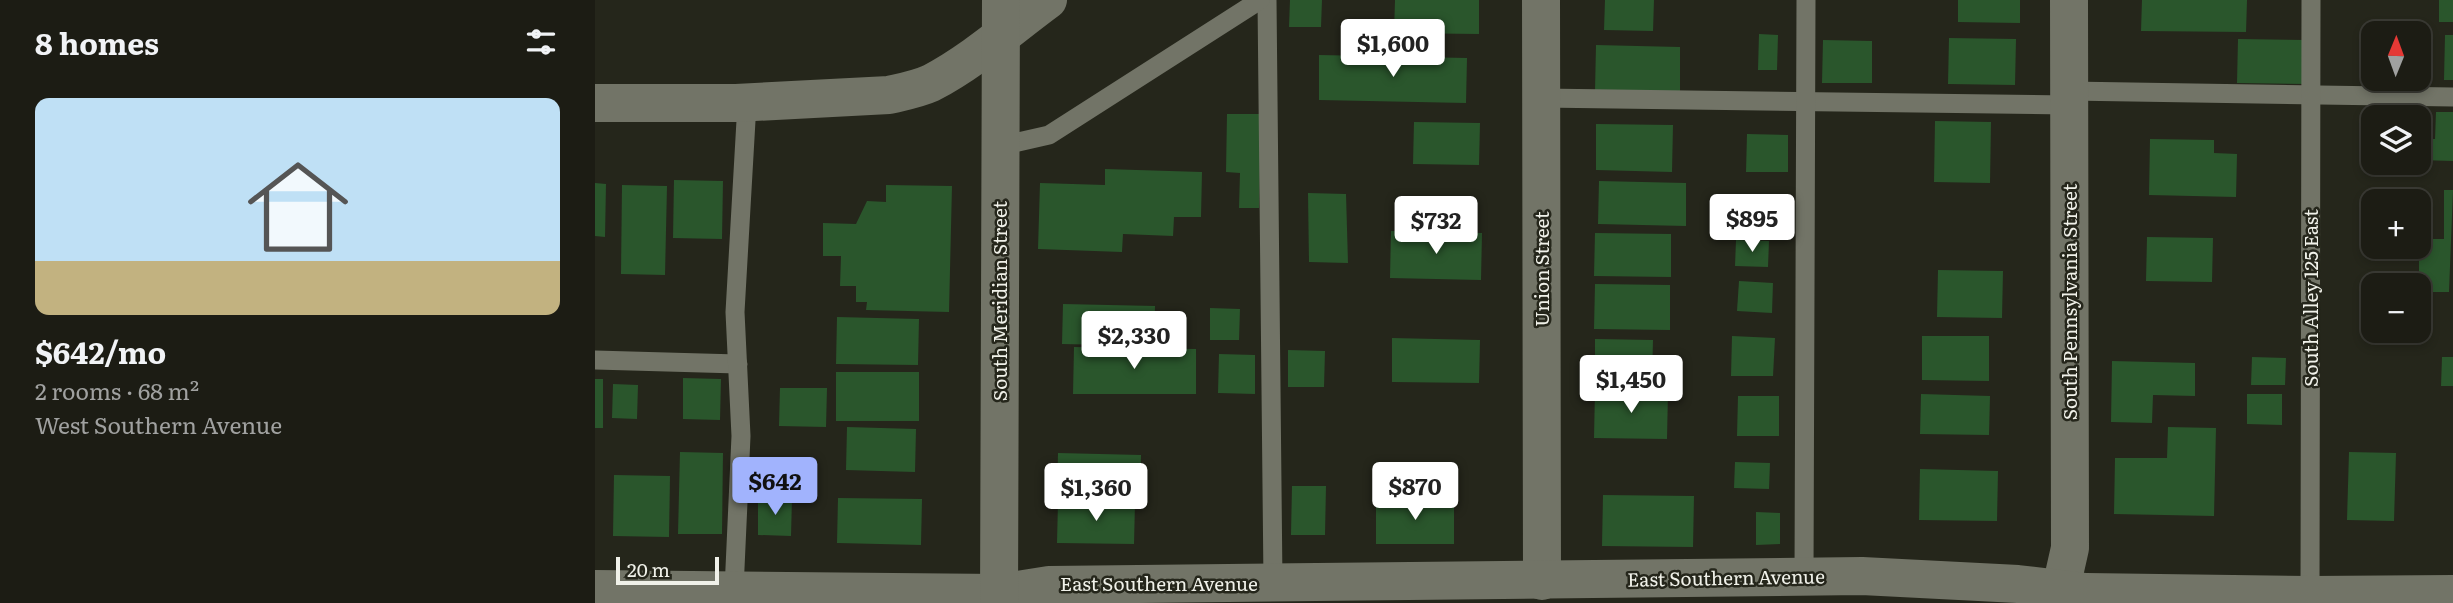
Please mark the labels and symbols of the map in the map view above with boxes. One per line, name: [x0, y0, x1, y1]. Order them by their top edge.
pin: $1,600: [1336, 20, 1450, 79]
north arrow: [2361, 21, 2431, 91]
street label: South Pennsylvania Street: [2055, 183, 2083, 420]
pin: $895: [1711, 194, 1793, 254]
pin: $732: [1395, 196, 1477, 256]
street label: South Meridian Street: [985, 201, 1013, 401]
street label: South Alley 125 East: [2296, 209, 2324, 387]
street label: Union Street: [1527, 211, 1555, 327]
pin: $2,330: [1077, 312, 1191, 371]
pin: $1,450: [1574, 356, 1688, 415]
pin: $642: [734, 458, 816, 517]
pin: $870: [1374, 462, 1456, 522]
pin: $1,360: [1039, 463, 1153, 523]
scale bar: [616, 554, 719, 586]
street label: East Southern Avenue: [1627, 561, 1825, 593]
street label: East Southern Avenue: [1060, 569, 1258, 597]

